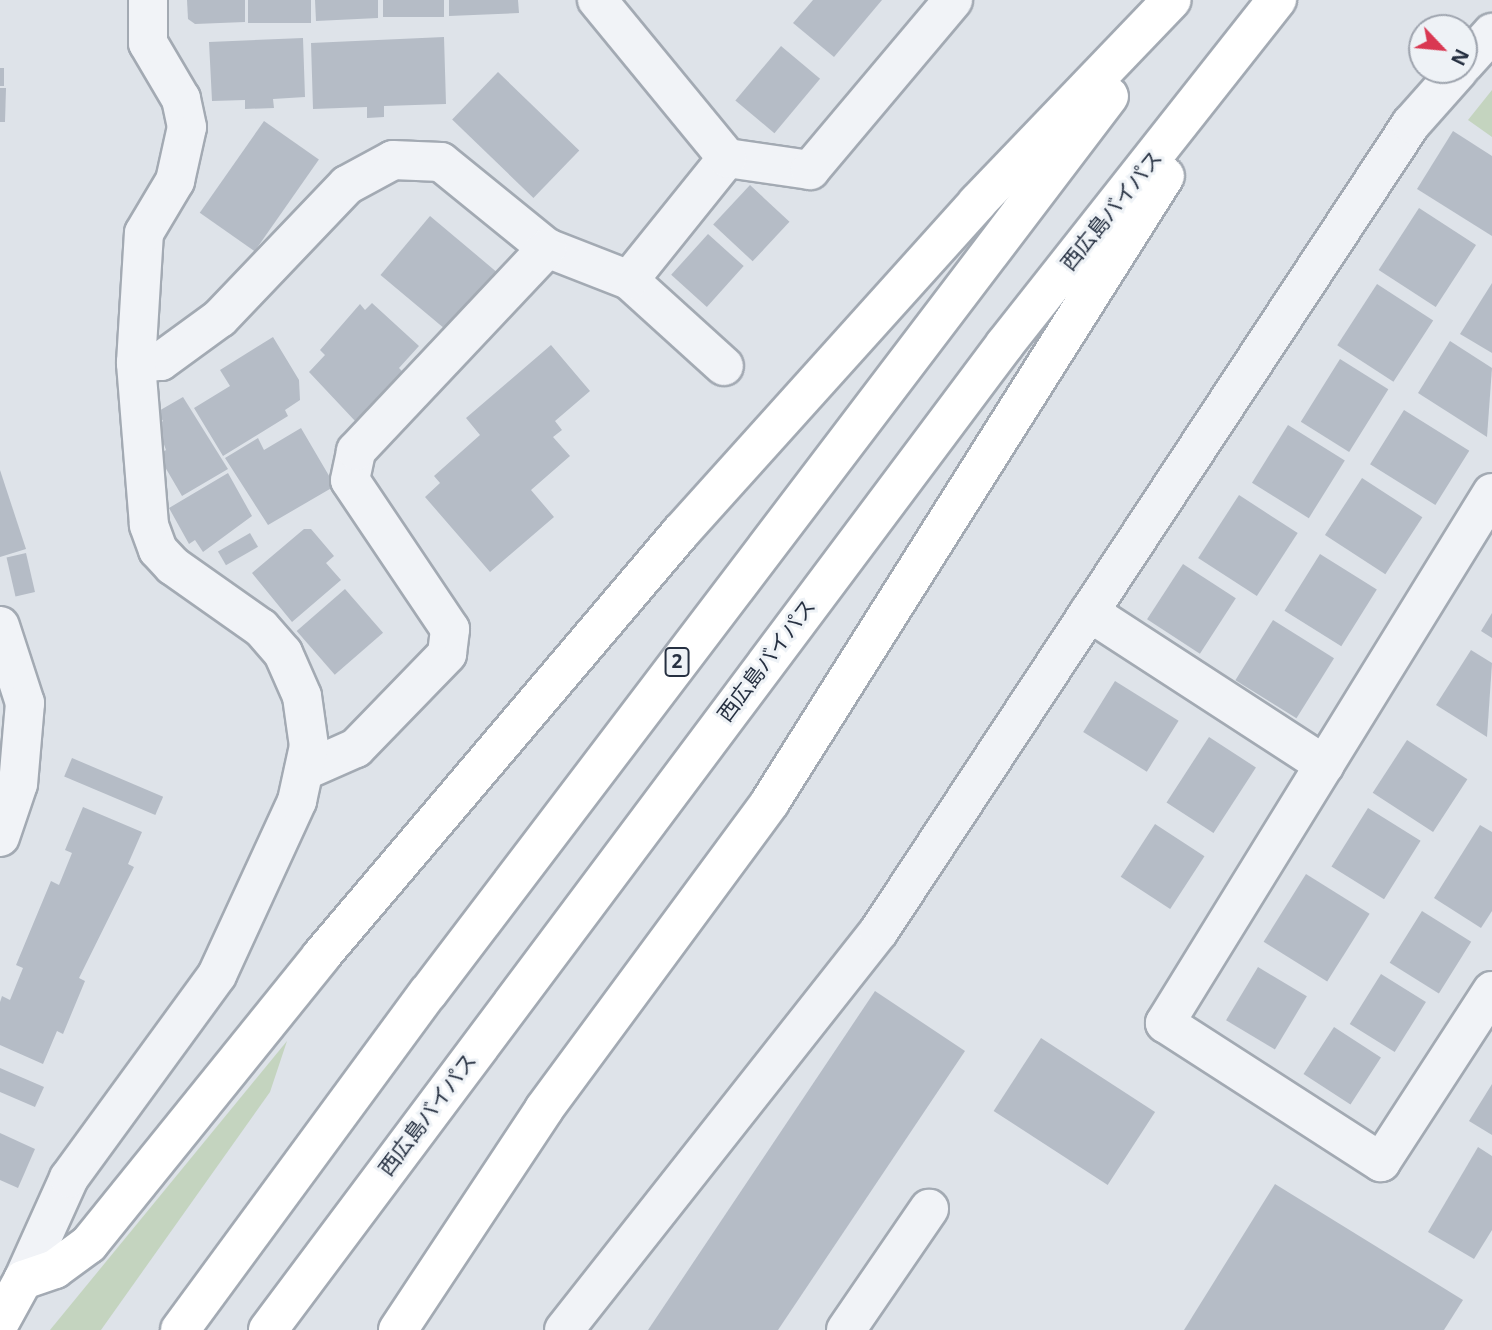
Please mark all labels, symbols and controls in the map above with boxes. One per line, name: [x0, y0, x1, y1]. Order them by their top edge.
north arrow: [1408, 14, 1478, 84]
text: N: [1445, 45, 1475, 70]
street label: 西広島バイパス: [1055, 145, 1167, 275]
street label: 西広島バイパス: [712, 594, 820, 726]
road number: 2: [663, 646, 691, 678]
street label: 西広島バイパス: [373, 1048, 481, 1180]

